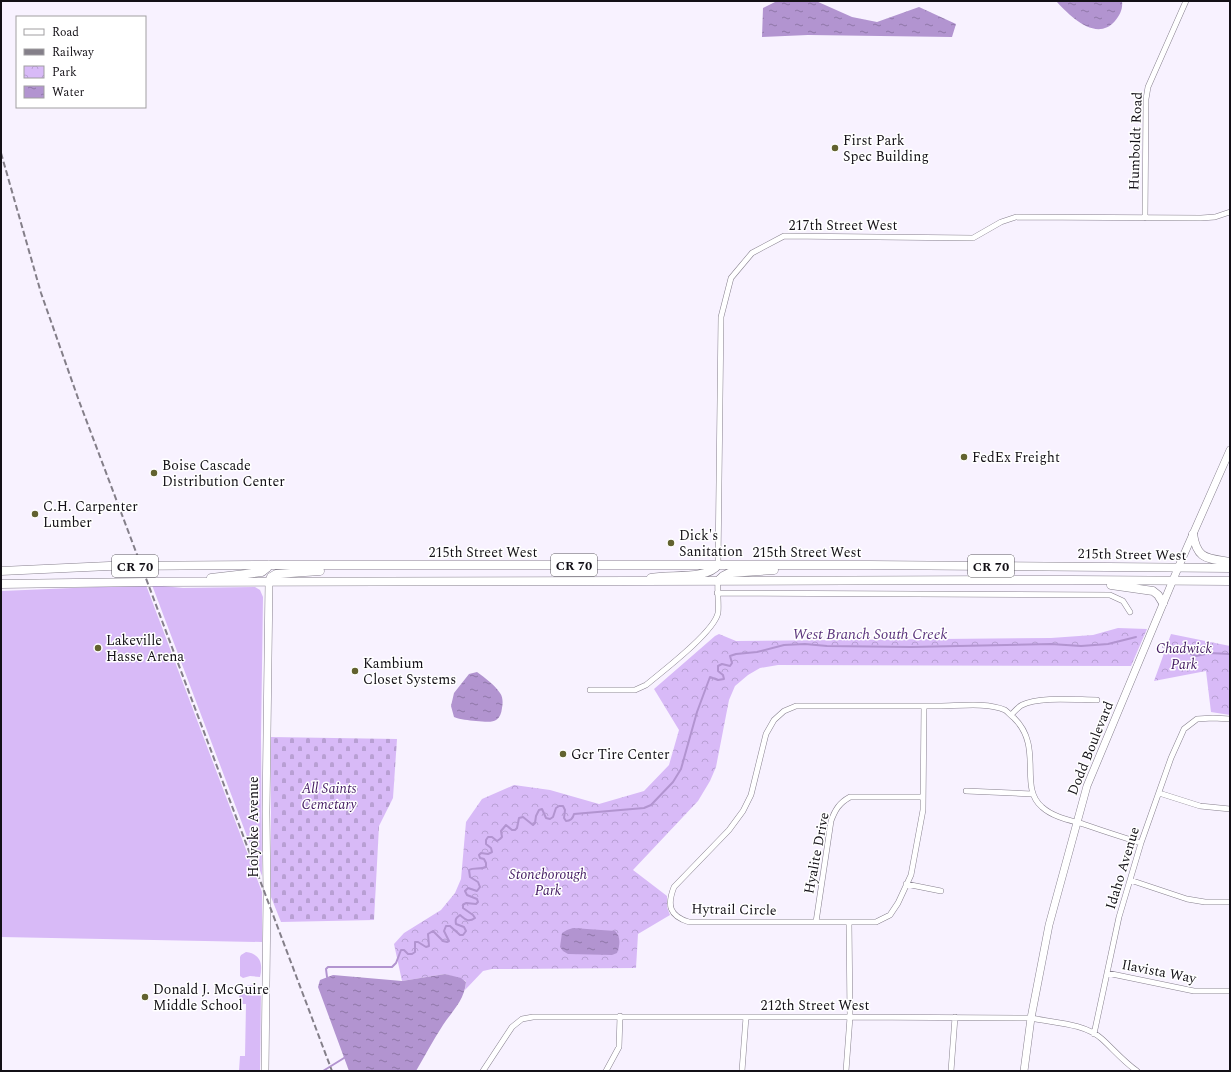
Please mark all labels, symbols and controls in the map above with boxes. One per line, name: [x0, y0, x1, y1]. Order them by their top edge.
legend: [16, 16, 146, 108]
text: Road: [52, 23, 79, 42]
text: Railway: [52, 43, 95, 62]
text: Park: [52, 63, 77, 82]
text: Water: [52, 83, 84, 102]
street label: Humboldt Road: [1123, 91, 1148, 191]
place label: First Park Spec Building: [843, 130, 929, 167]
marker: First Park Spec Building: [830, 143, 840, 153]
street label: 217th Street West: [789, 215, 898, 236]
place label: FedEx Freight: [972, 447, 1060, 468]
marker: FedEx Freight: [959, 452, 969, 462]
place label: Boise Cascade Distribution Center: [162, 455, 285, 492]
marker: Boise Cascade Distribution Center: [149, 468, 159, 478]
place label: C.H. Carpenter Lumber: [43, 496, 138, 533]
marker: C.H. Carpenter Lumber: [30, 509, 40, 519]
place label: Dick's Sanitation: [679, 525, 743, 562]
marker: Dick's Sanitation: [666, 538, 676, 548]
street label: 215th Street West: [429, 542, 538, 563]
street label: 215th Street West: [753, 542, 862, 563]
street label: 215th Street West: [1077, 543, 1187, 566]
road number: CR 70: [551, 554, 597, 576]
road number: CR 70: [112, 555, 158, 577]
road number: CR 70: [968, 555, 1014, 577]
water label: West Branch South Creek: [793, 623, 947, 646]
place label: Lakeville Hasse Arena: [106, 630, 184, 667]
park label: Chadwick Park: [1156, 638, 1213, 675]
marker: Lakeville Hasse Arena: [93, 643, 103, 653]
place label: Kambium Closet Systems: [363, 653, 456, 690]
marker: Kambium Closet Systems: [350, 666, 360, 676]
street label: Dodd Boulevard: [1062, 698, 1119, 799]
place label: Gcr Tire Center: [571, 744, 670, 765]
marker: Gcr Tire Center: [558, 749, 568, 759]
street label: Holyoke Avenue: [243, 776, 264, 878]
park label: All Saints Cemetary: [301, 778, 357, 815]
street label: Hyalite Drive: [798, 810, 835, 896]
street label: Idaho Avenue: [1100, 824, 1145, 912]
park label: Stoneborough Park: [509, 864, 587, 901]
street label: Hytrail Circle: [691, 898, 777, 921]
street label: Ilavista Way: [1120, 954, 1199, 989]
place label: Donald J. McGuire Middle School: [153, 979, 269, 1016]
marker: Donald J. McGuire Middle School: [140, 992, 150, 1002]
street label: 212th Street West: [761, 995, 870, 1016]

